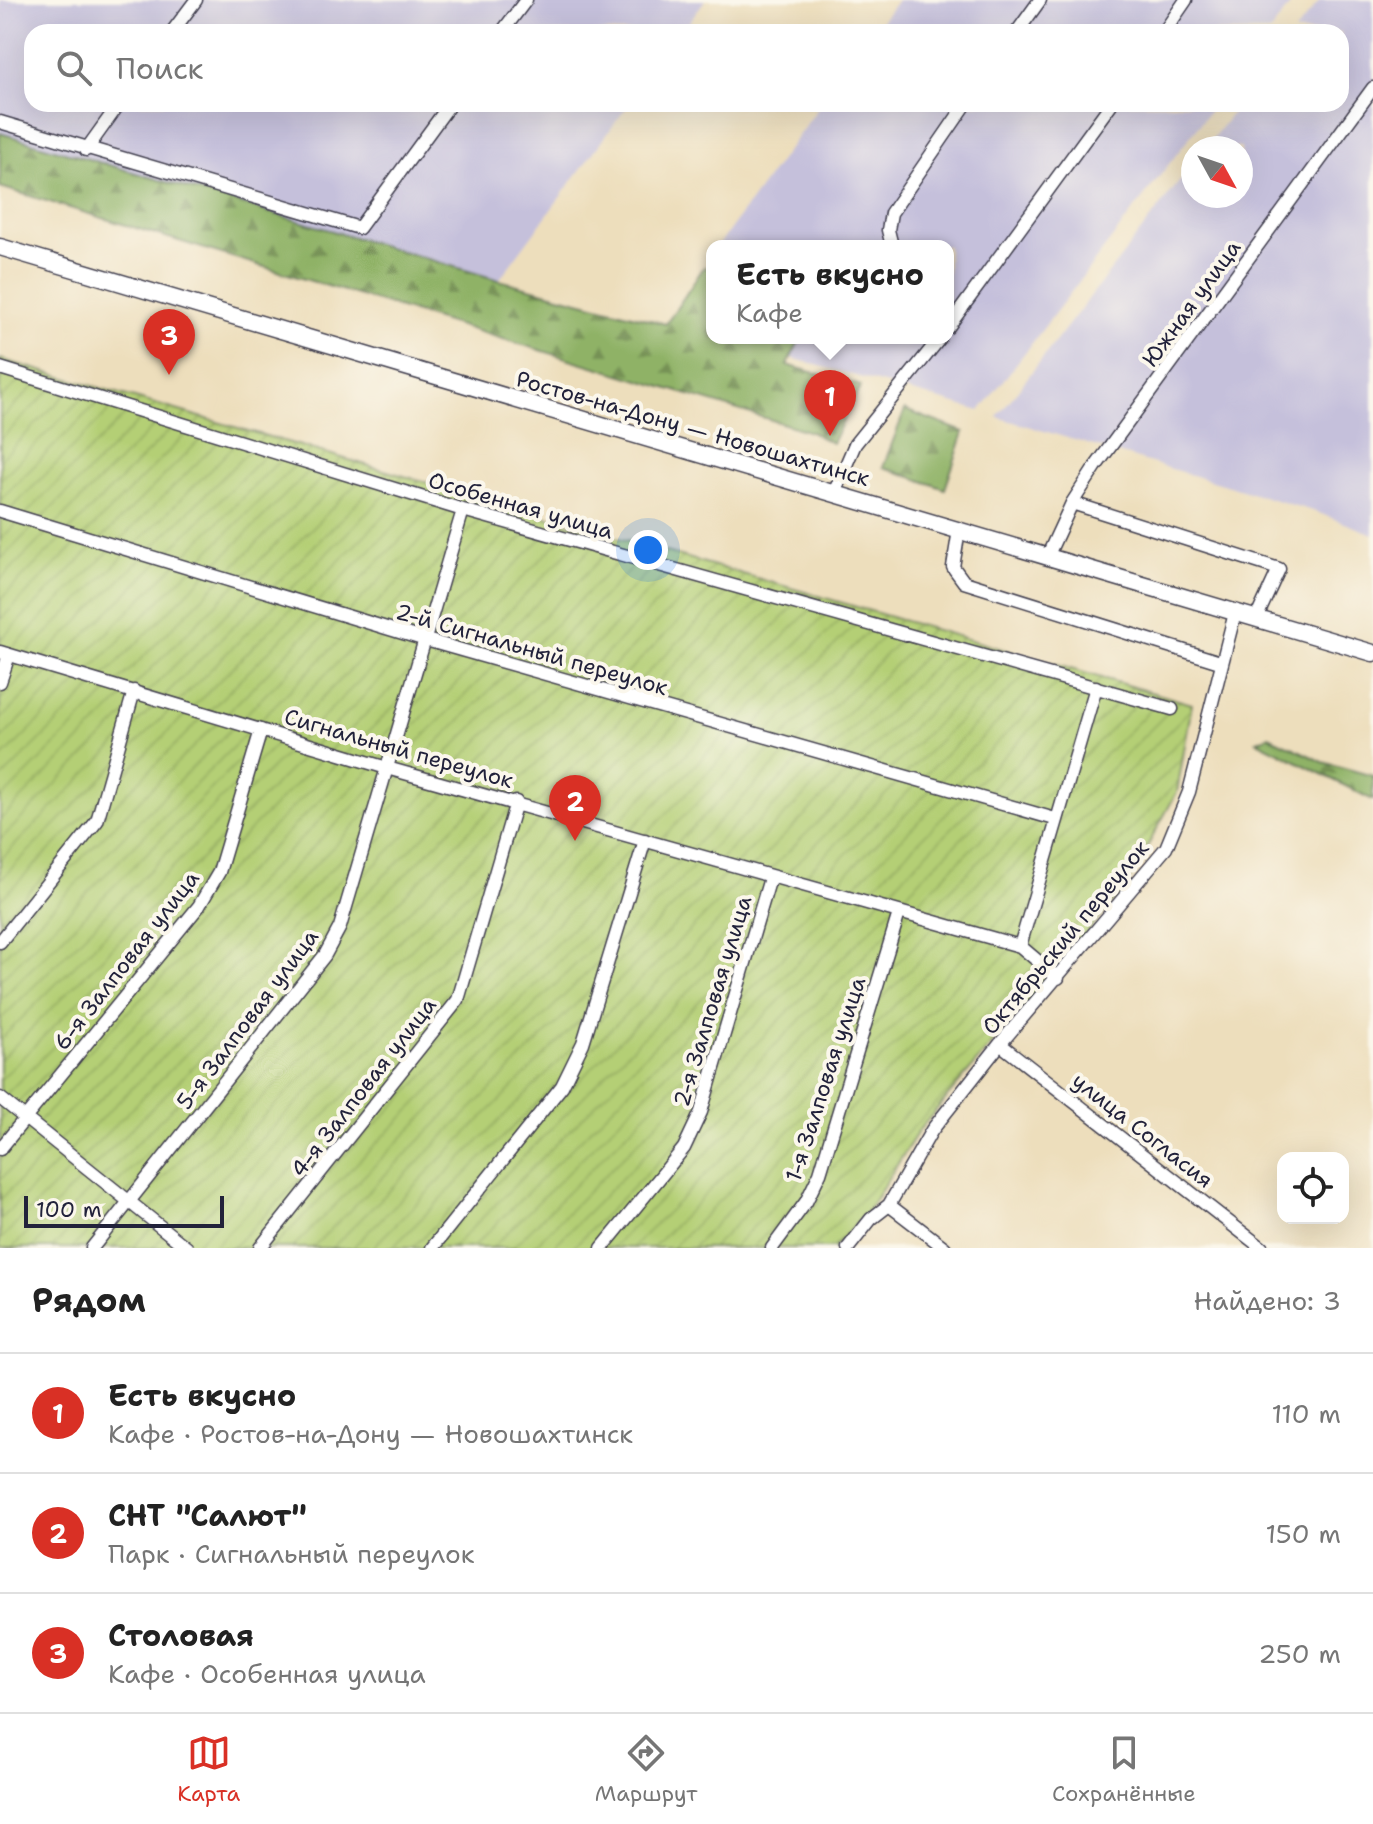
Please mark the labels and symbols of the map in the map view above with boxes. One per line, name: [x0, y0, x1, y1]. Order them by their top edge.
north arrow: [1181, 136, 1253, 208]
street label: Южная улица: [1136, 234, 1247, 372]
pin: 3: [143, 309, 195, 375]
street label: Ростов-на-Дону — Новошахтинск: [513, 364, 873, 493]
pin: 1: [804, 370, 856, 436]
street label: Особенная улица: [425, 465, 617, 546]
your location: [628, 530, 668, 570]
street label: 2-й Сигнальный переулок: [393, 597, 671, 702]
street label: Сигнальный переулок: [281, 702, 517, 795]
pin: 2: [549, 775, 601, 841]
street label: Октябрьский переулок: [976, 834, 1155, 1041]
street label: 6-я Залповая улица: [47, 864, 206, 1056]
street label: 2-я Залповая улица: [667, 892, 758, 1110]
street label: 5-я Залповая улица: [170, 923, 325, 1115]
street label: 1-я Залповая улица: [779, 973, 872, 1185]
street label: 4-я Залповая улица: [284, 991, 443, 1183]
street label: улица Согласия: [1066, 1066, 1219, 1195]
scale bar: [24, 1192, 224, 1228]

